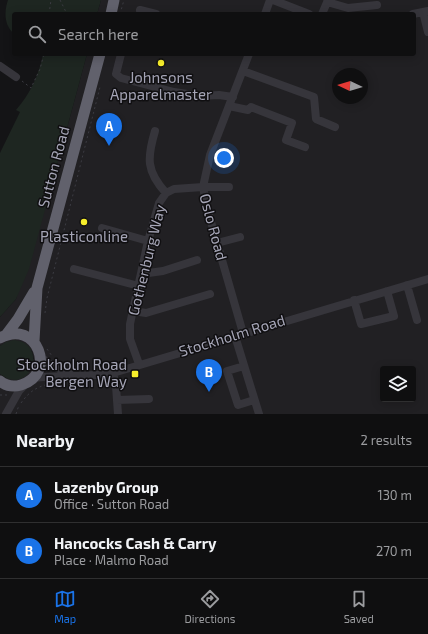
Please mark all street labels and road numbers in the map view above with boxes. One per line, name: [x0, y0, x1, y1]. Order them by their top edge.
street label: Sutton Road: [34, 124, 73, 209]
street label: Oslo Road: [196, 191, 232, 262]
street label: Gothenburg Way: [124, 202, 169, 317]
street label: Stockholm Road: [176, 310, 287, 360]

